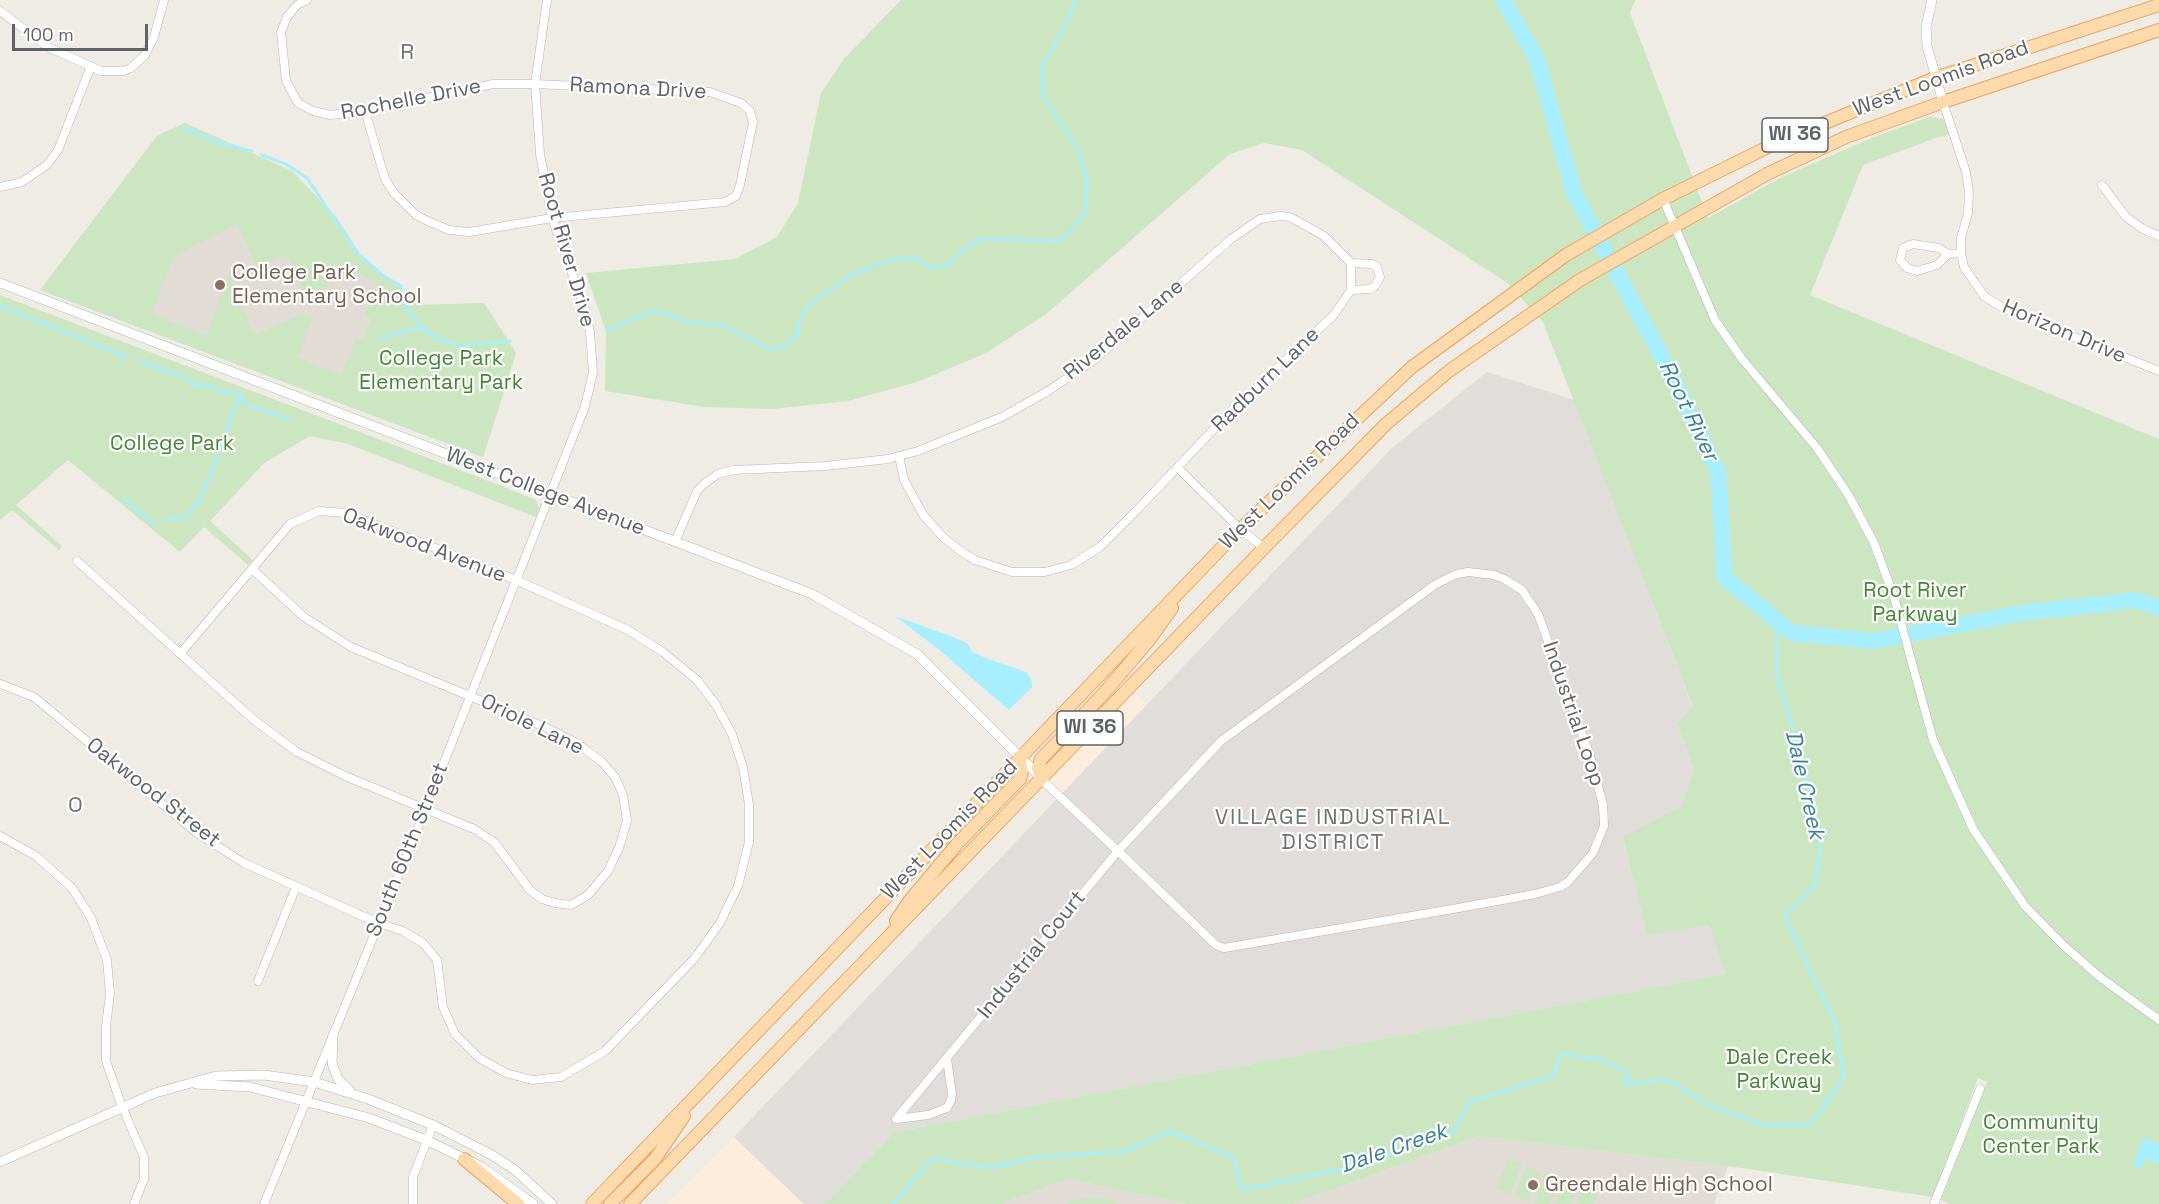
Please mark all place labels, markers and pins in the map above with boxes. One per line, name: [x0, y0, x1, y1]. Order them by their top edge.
place label: College Park Elementary School: [232, 260, 422, 310]
marker: College Park Elementary School: [213, 278, 227, 292]
place label: Greendale High School: [1545, 1172, 1773, 1198]
marker: Greendale High School: [1526, 1178, 1540, 1192]

